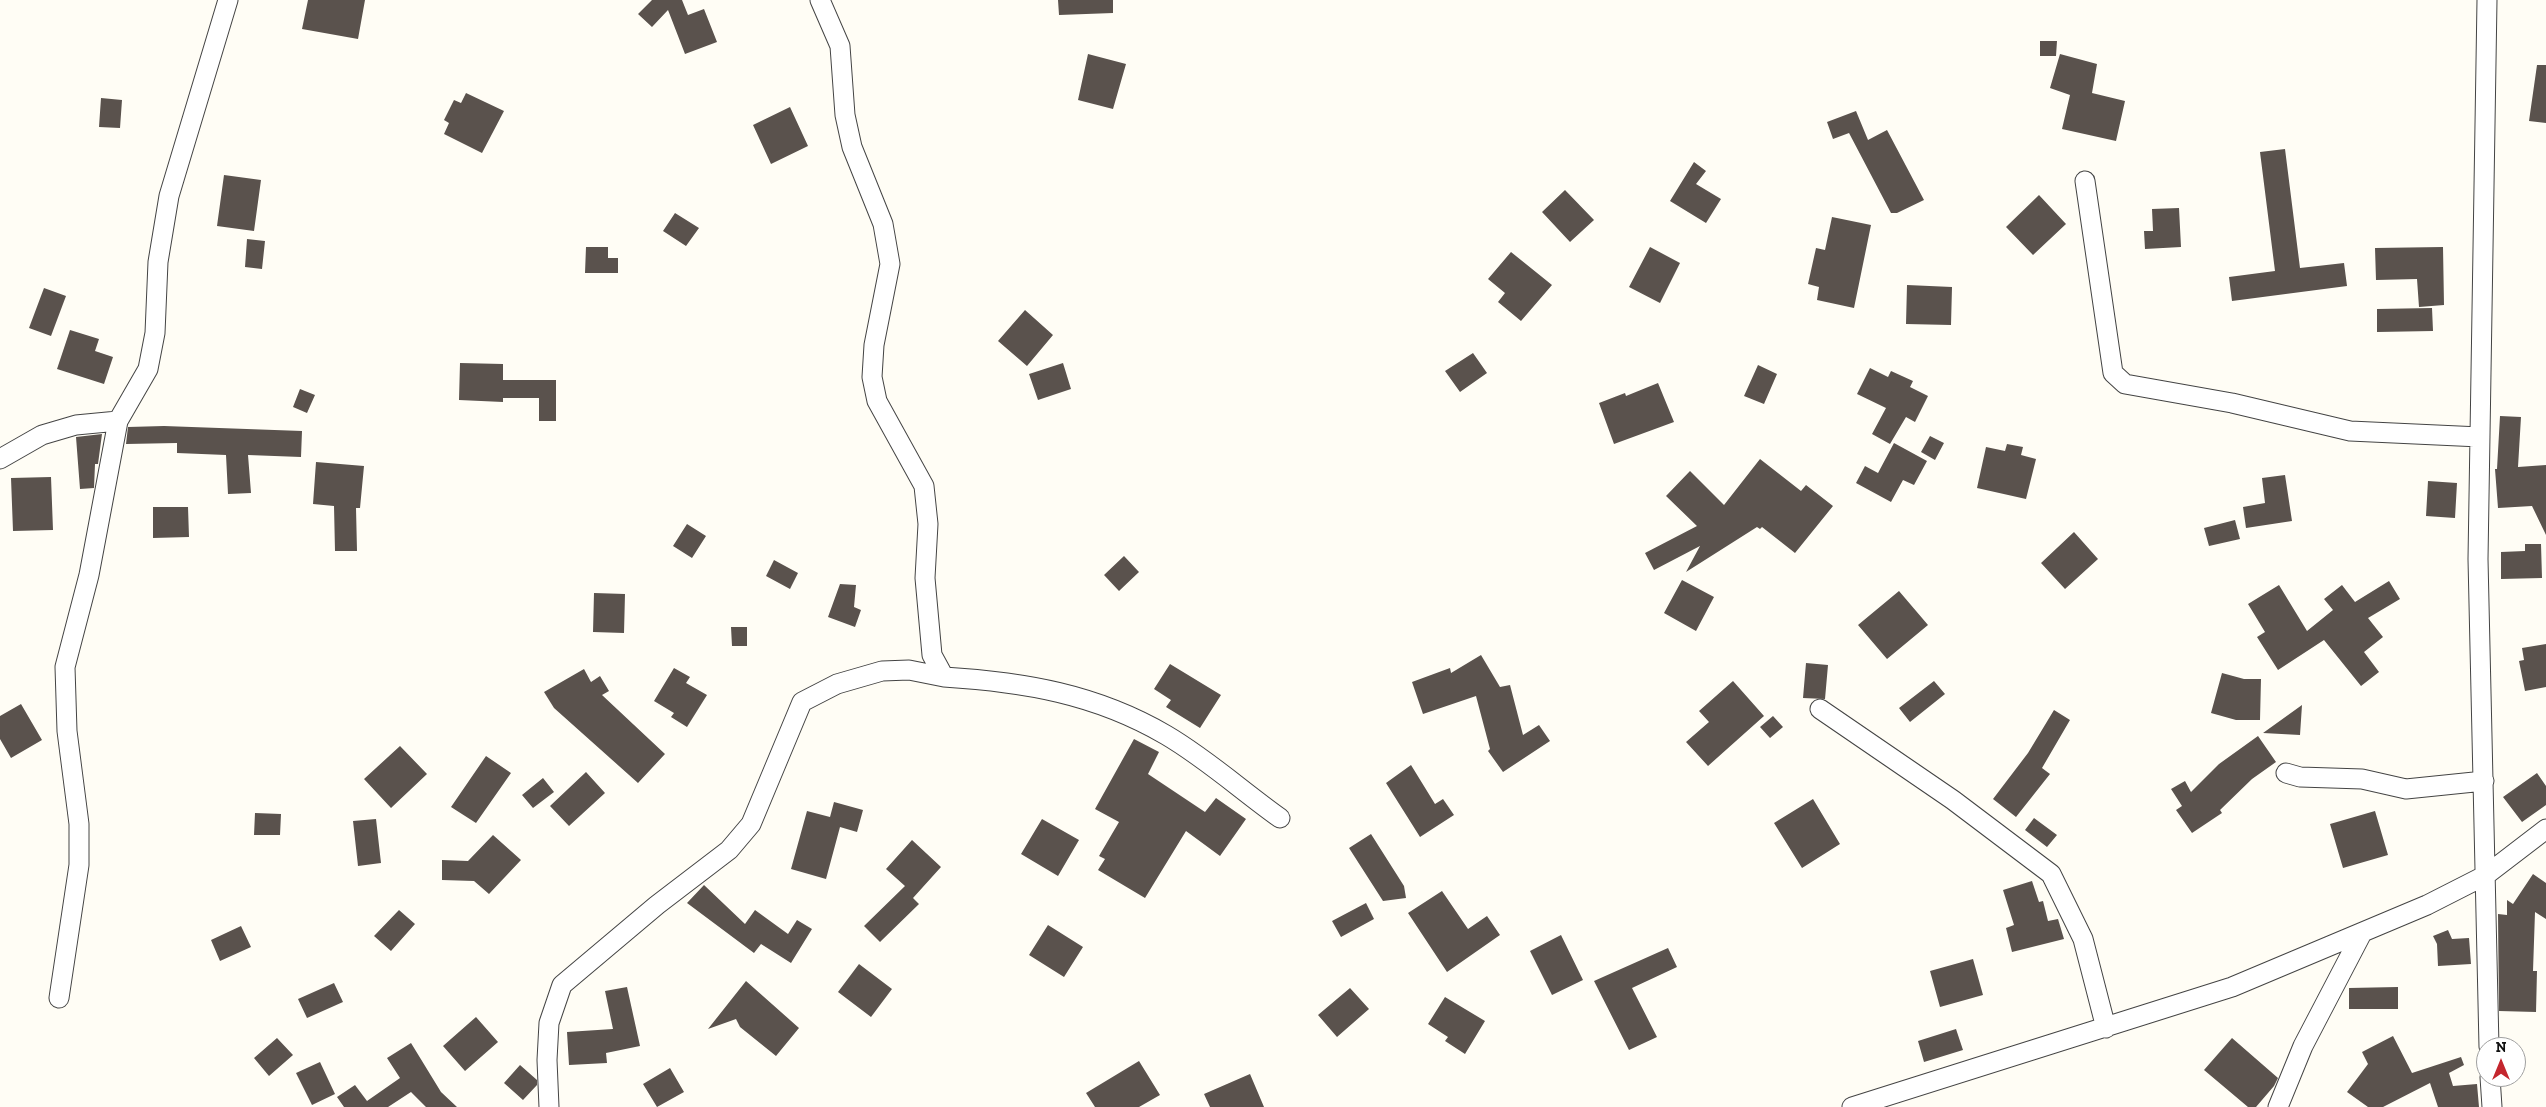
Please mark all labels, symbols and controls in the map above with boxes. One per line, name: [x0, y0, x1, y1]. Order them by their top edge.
north arrow: [2476, 1037, 2526, 1087]
text: N: [2496, 1039, 2506, 1056]

